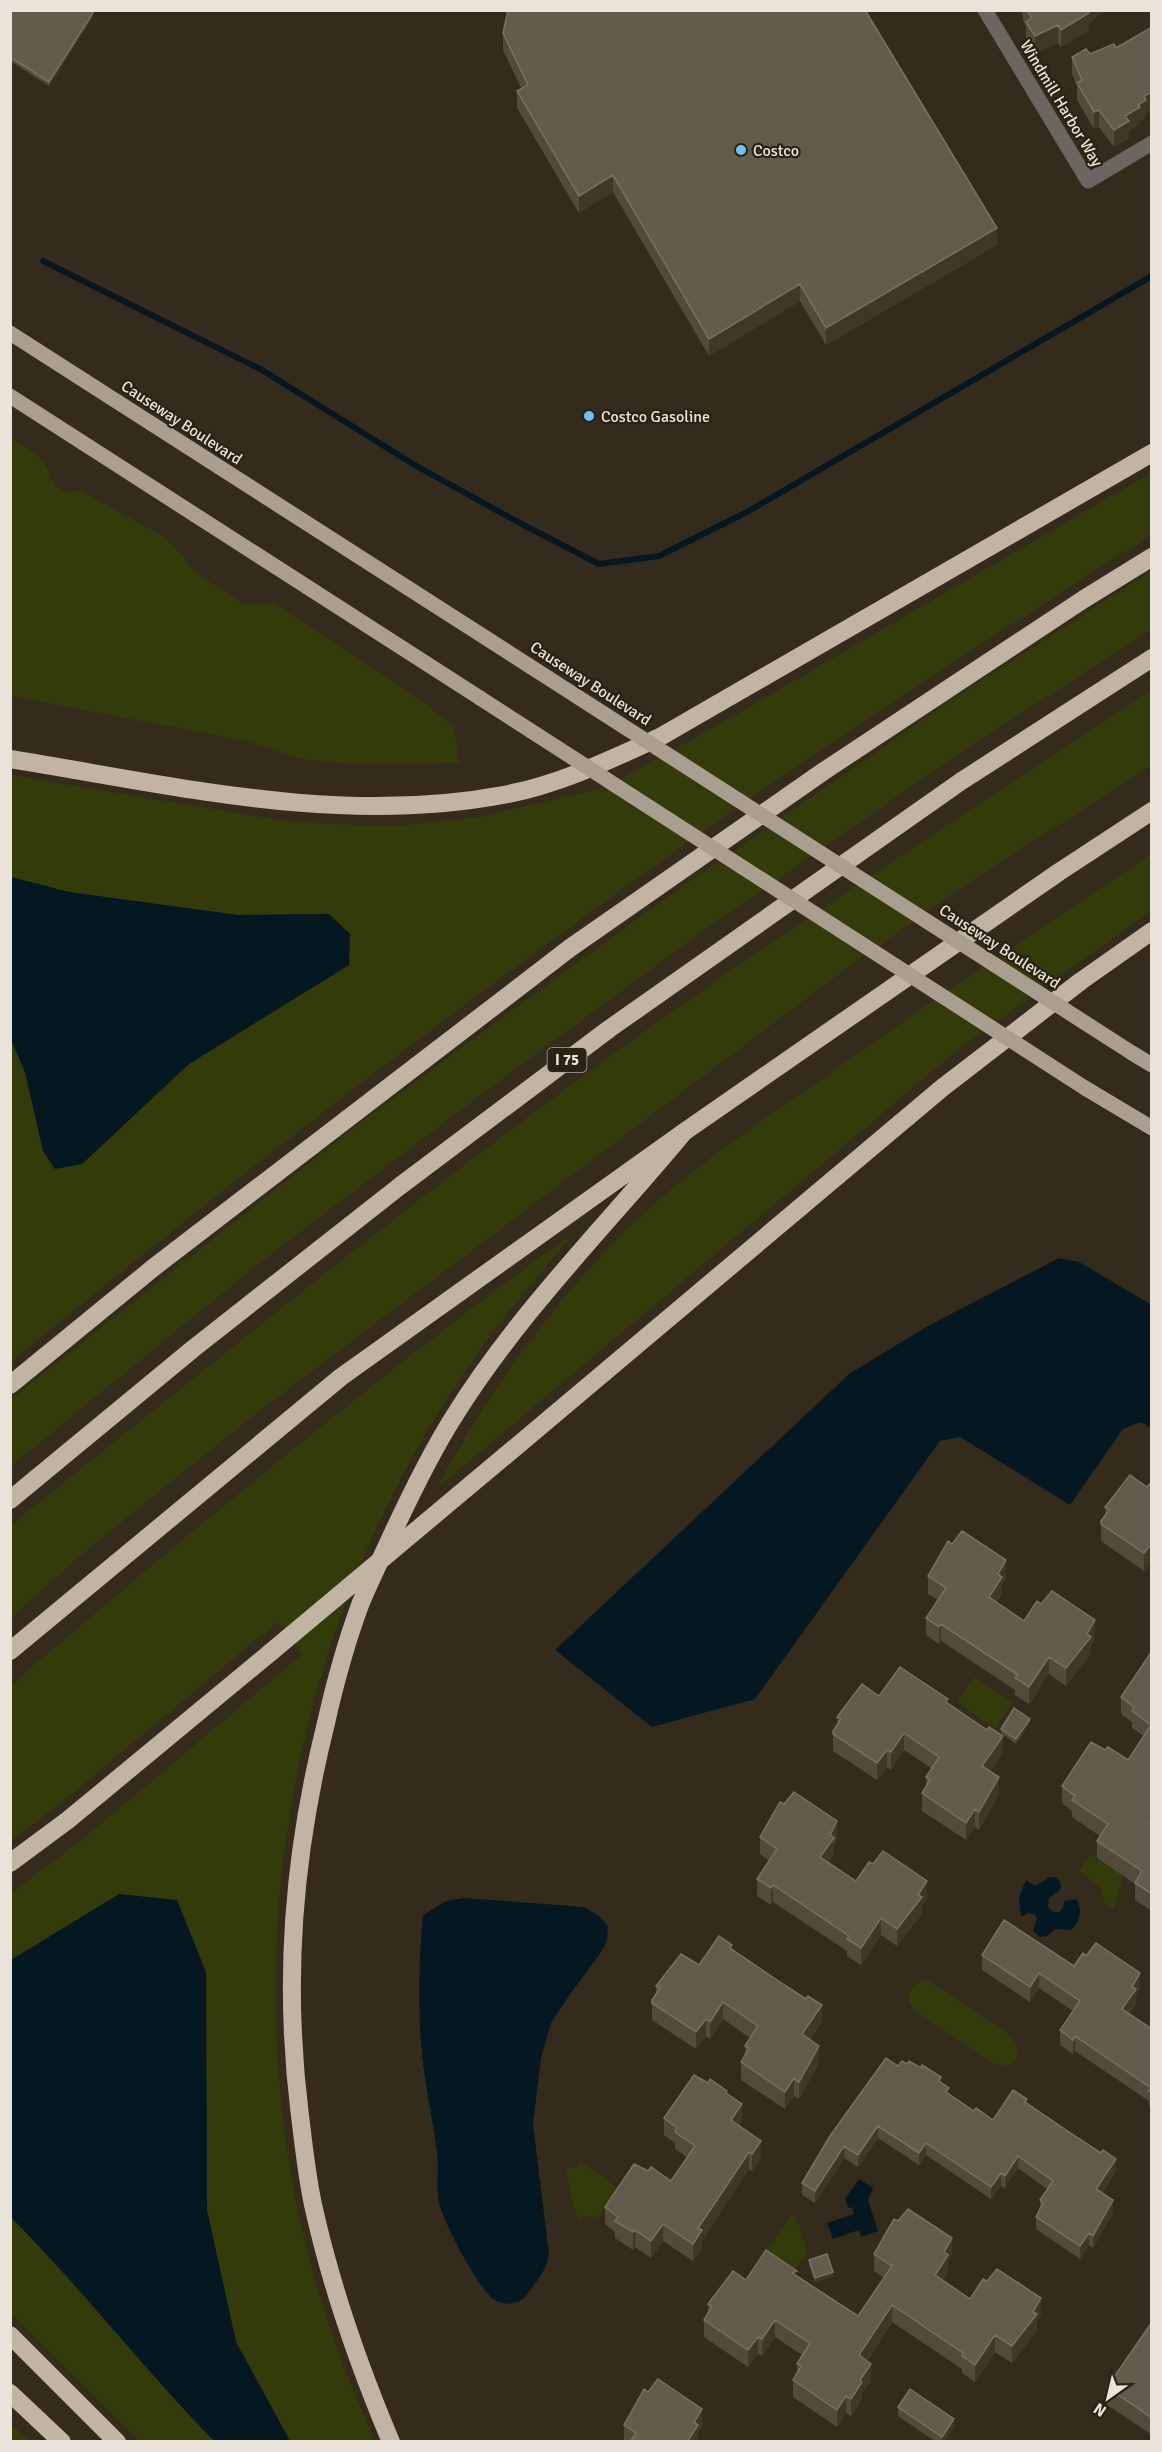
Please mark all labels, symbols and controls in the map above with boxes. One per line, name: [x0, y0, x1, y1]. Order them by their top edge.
street label: Windmill Harbor Way: [1015, 37, 1107, 171]
place label: Costco: [753, 141, 799, 161]
marker: Costco: [734, 143, 748, 157]
street label: Causeway Boulevard: [117, 376, 246, 469]
place label: Costco Gasoline: [601, 407, 710, 427]
marker: Costco Gasoline: [582, 409, 596, 423]
street label: Causeway Boulevard: [526, 637, 655, 730]
street label: Causeway Boulevard: [935, 900, 1064, 993]
road number: I 75: [548, 1048, 586, 1072]
north arrow: [1078, 2368, 1138, 2428]
text: N: [1090, 2398, 1110, 2421]

